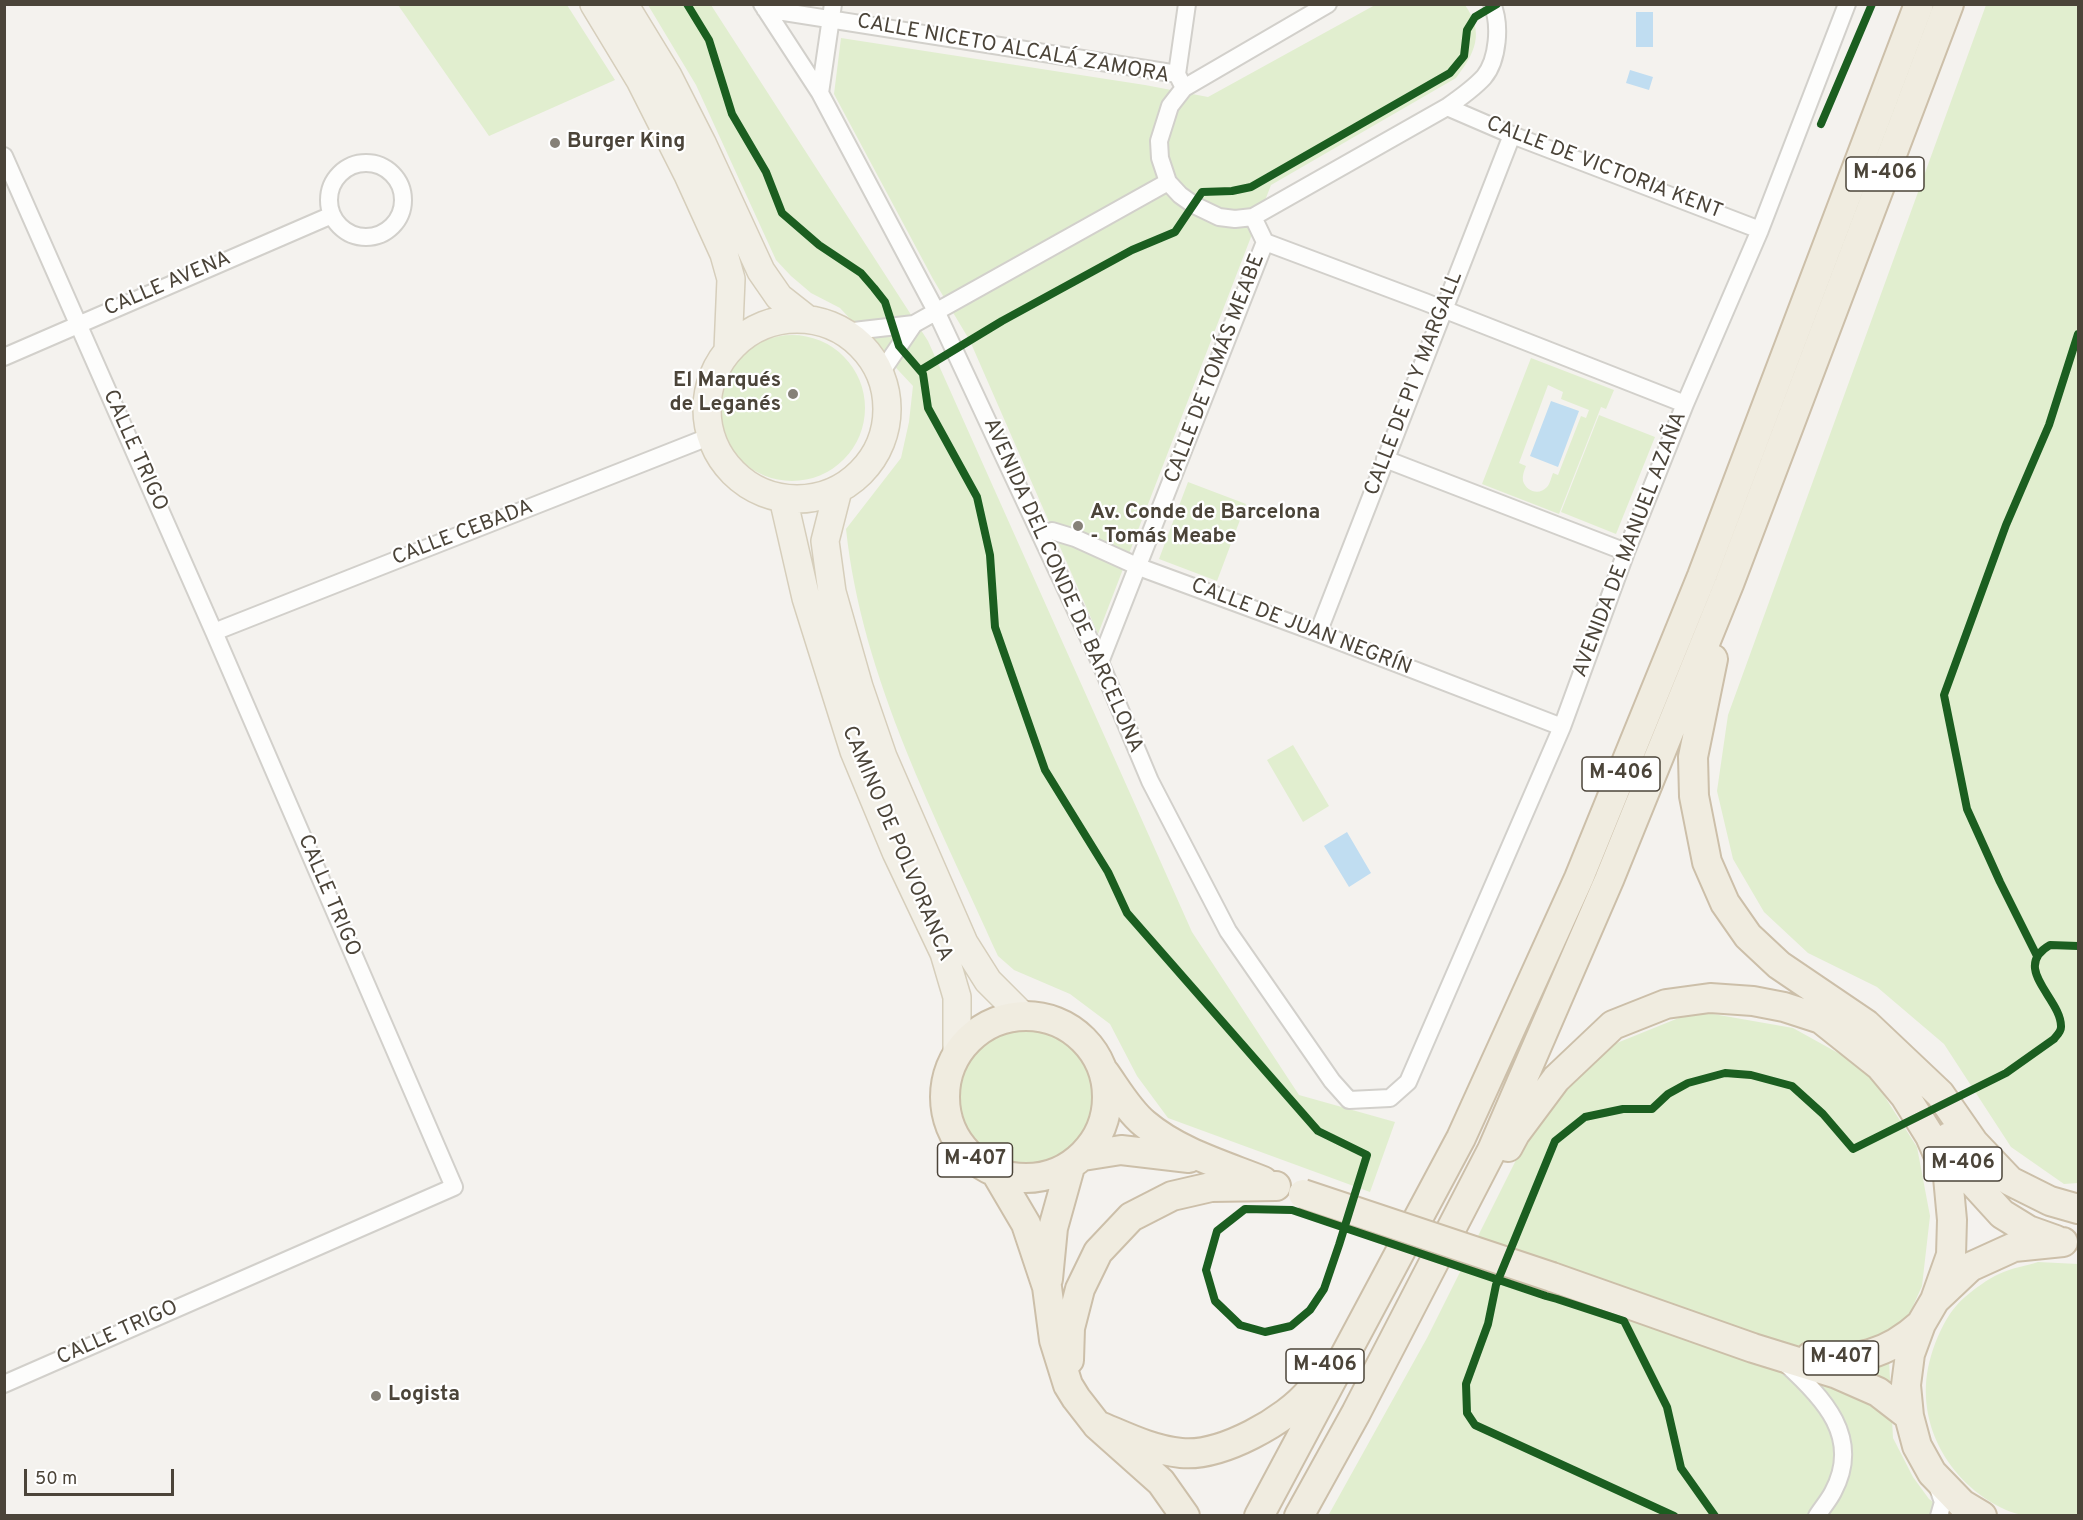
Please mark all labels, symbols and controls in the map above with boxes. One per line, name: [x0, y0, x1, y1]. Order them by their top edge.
street label: CALLE NICETO ALCALÁ ZAMORA: [855, 10, 1171, 90]
street label: CALLE DE VICTORIA KENT: [1482, 112, 1726, 226]
place label: Burger King: [567, 130, 685, 156]
marker: Burger King: [548, 136, 562, 150]
road number: M-406: [1846, 157, 1924, 191]
street label: CALLE AVENA: [101, 247, 235, 323]
street label: CALLE DE TOMÁS MEABE: [1161, 251, 1271, 487]
street label: CALLE DE PI Y MARGALL: [1361, 269, 1469, 499]
place label: El Marqués de Leganés: [669, 369, 781, 419]
street label: CALLE TRIGO: [96, 387, 172, 515]
marker: El Marqués de Leganés: [786, 387, 800, 401]
street label: AVENIDA DE MANUEL AZAÑA: [1569, 409, 1693, 681]
street label: AVENIDA DEL CONDE DE BARCELONA: [977, 415, 1147, 757]
street label: CALLE CEBADA: [389, 496, 537, 572]
place label: Av. Conde de Barcelona - Tomás Meabe: [1090, 501, 1320, 551]
marker: Av. Conde de Barcelona - Tomás Meabe: [1071, 519, 1085, 533]
street label: CALLE DE JUAN NEGRÍN: [1187, 574, 1415, 682]
street label: CAMINO DE POLVORANCA: [835, 723, 957, 965]
road number: M-406: [1582, 757, 1660, 791]
street label: CALLE TRIGO: [291, 831, 365, 961]
road number: M-407: [938, 1143, 1012, 1177]
road number: M-406: [1924, 1147, 2002, 1181]
street label: CALLE TRIGO: [54, 1296, 182, 1372]
road number: M-407: [1804, 1341, 1878, 1375]
road number: M-406: [1286, 1349, 1364, 1383]
place label: Logista: [388, 1383, 460, 1409]
marker: Logista: [369, 1389, 383, 1403]
scale bar: [27, 1457, 177, 1495]
text: 50 m: [35, 1468, 77, 1491]

